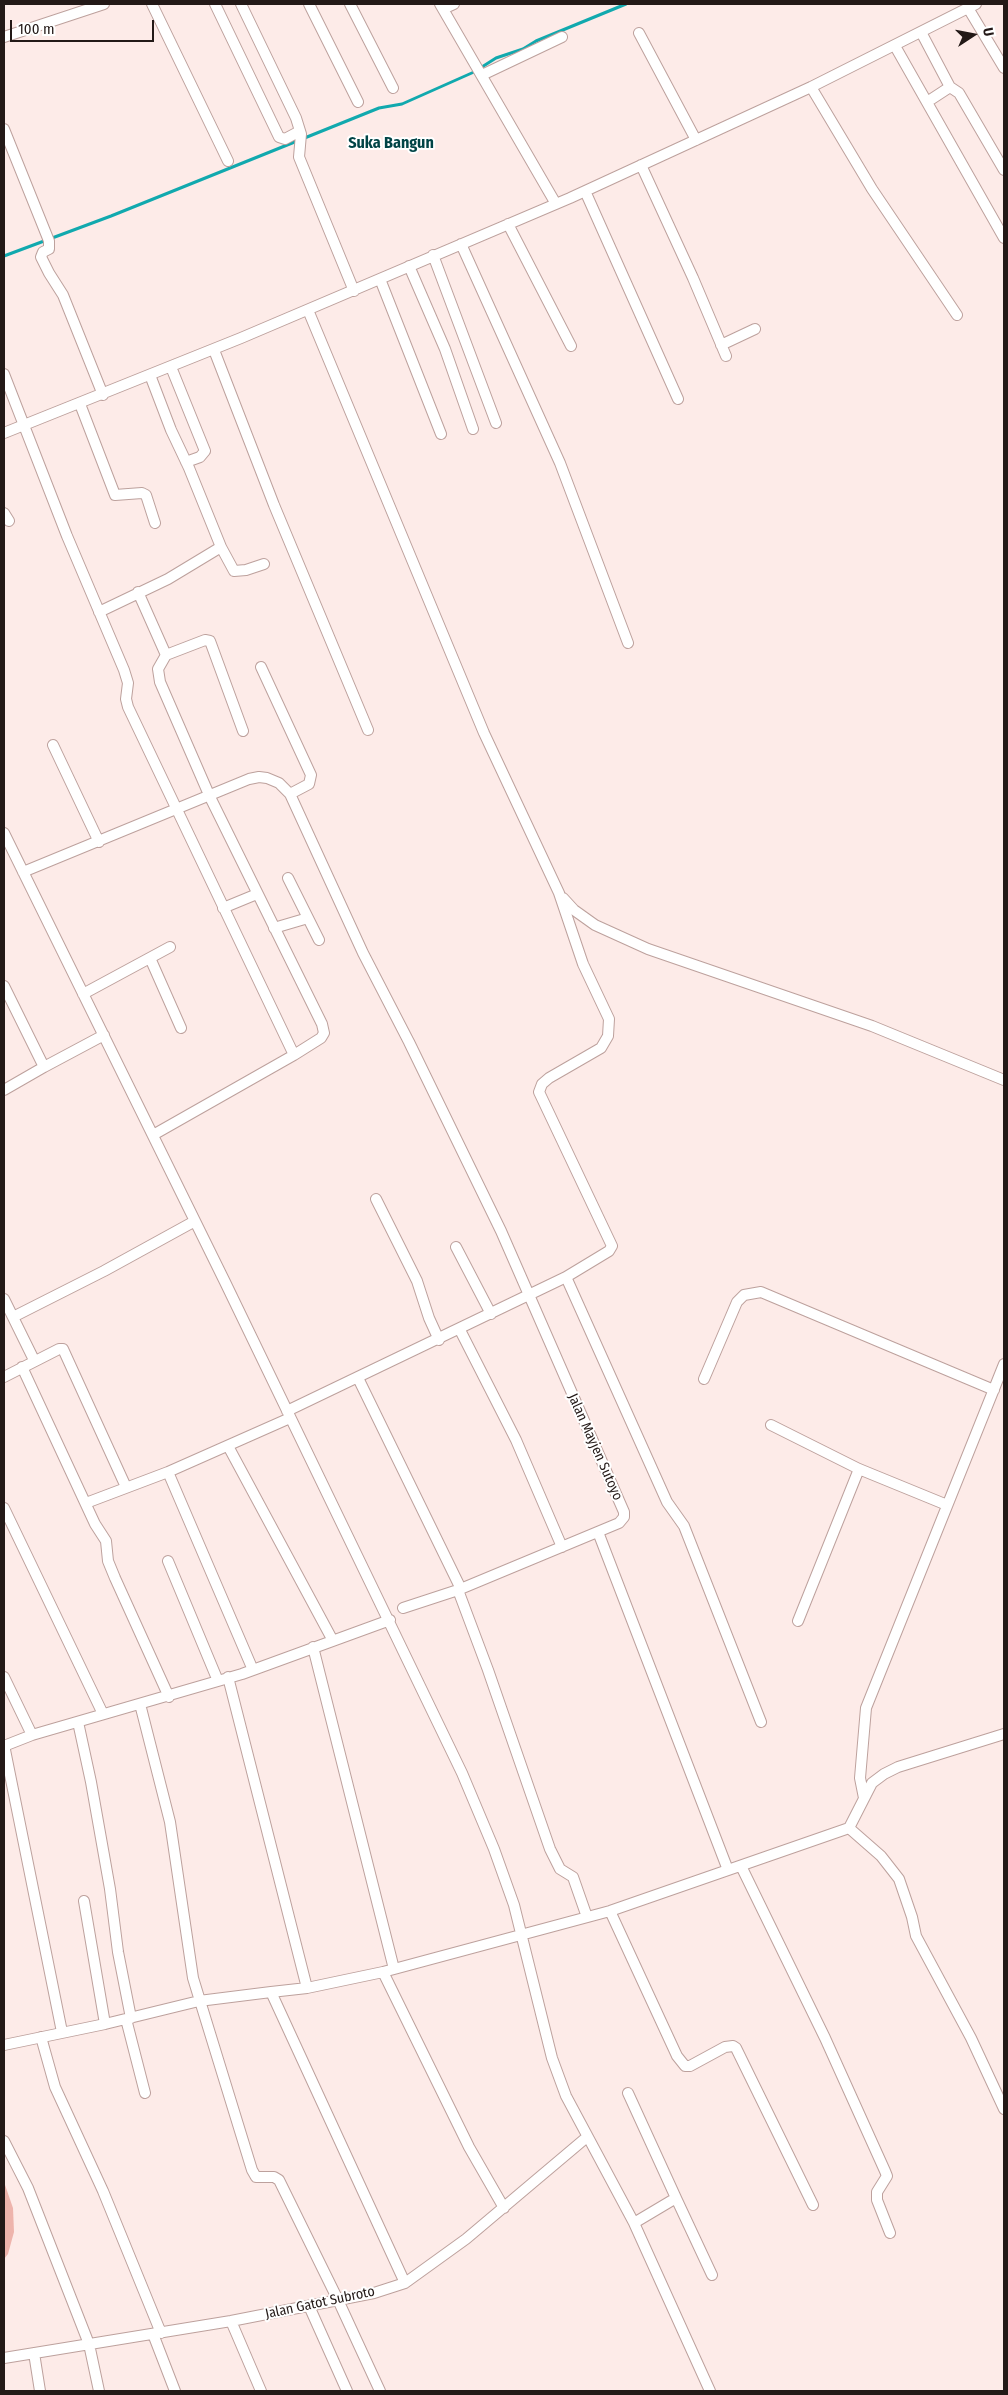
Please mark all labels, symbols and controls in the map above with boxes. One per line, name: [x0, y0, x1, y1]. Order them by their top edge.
scale bar: [12, 10, 156, 42]
north arrow: [948, 10, 998, 60]
text: 100 m: [18, 20, 55, 38]
text: U: [979, 26, 997, 38]
district label: Suka Bangun: [348, 134, 434, 154]
street label: Jalan Mayjen Sutoyo: [564, 1391, 626, 1503]
street label: Jalan Gatot Subroto: [264, 2283, 376, 2323]

